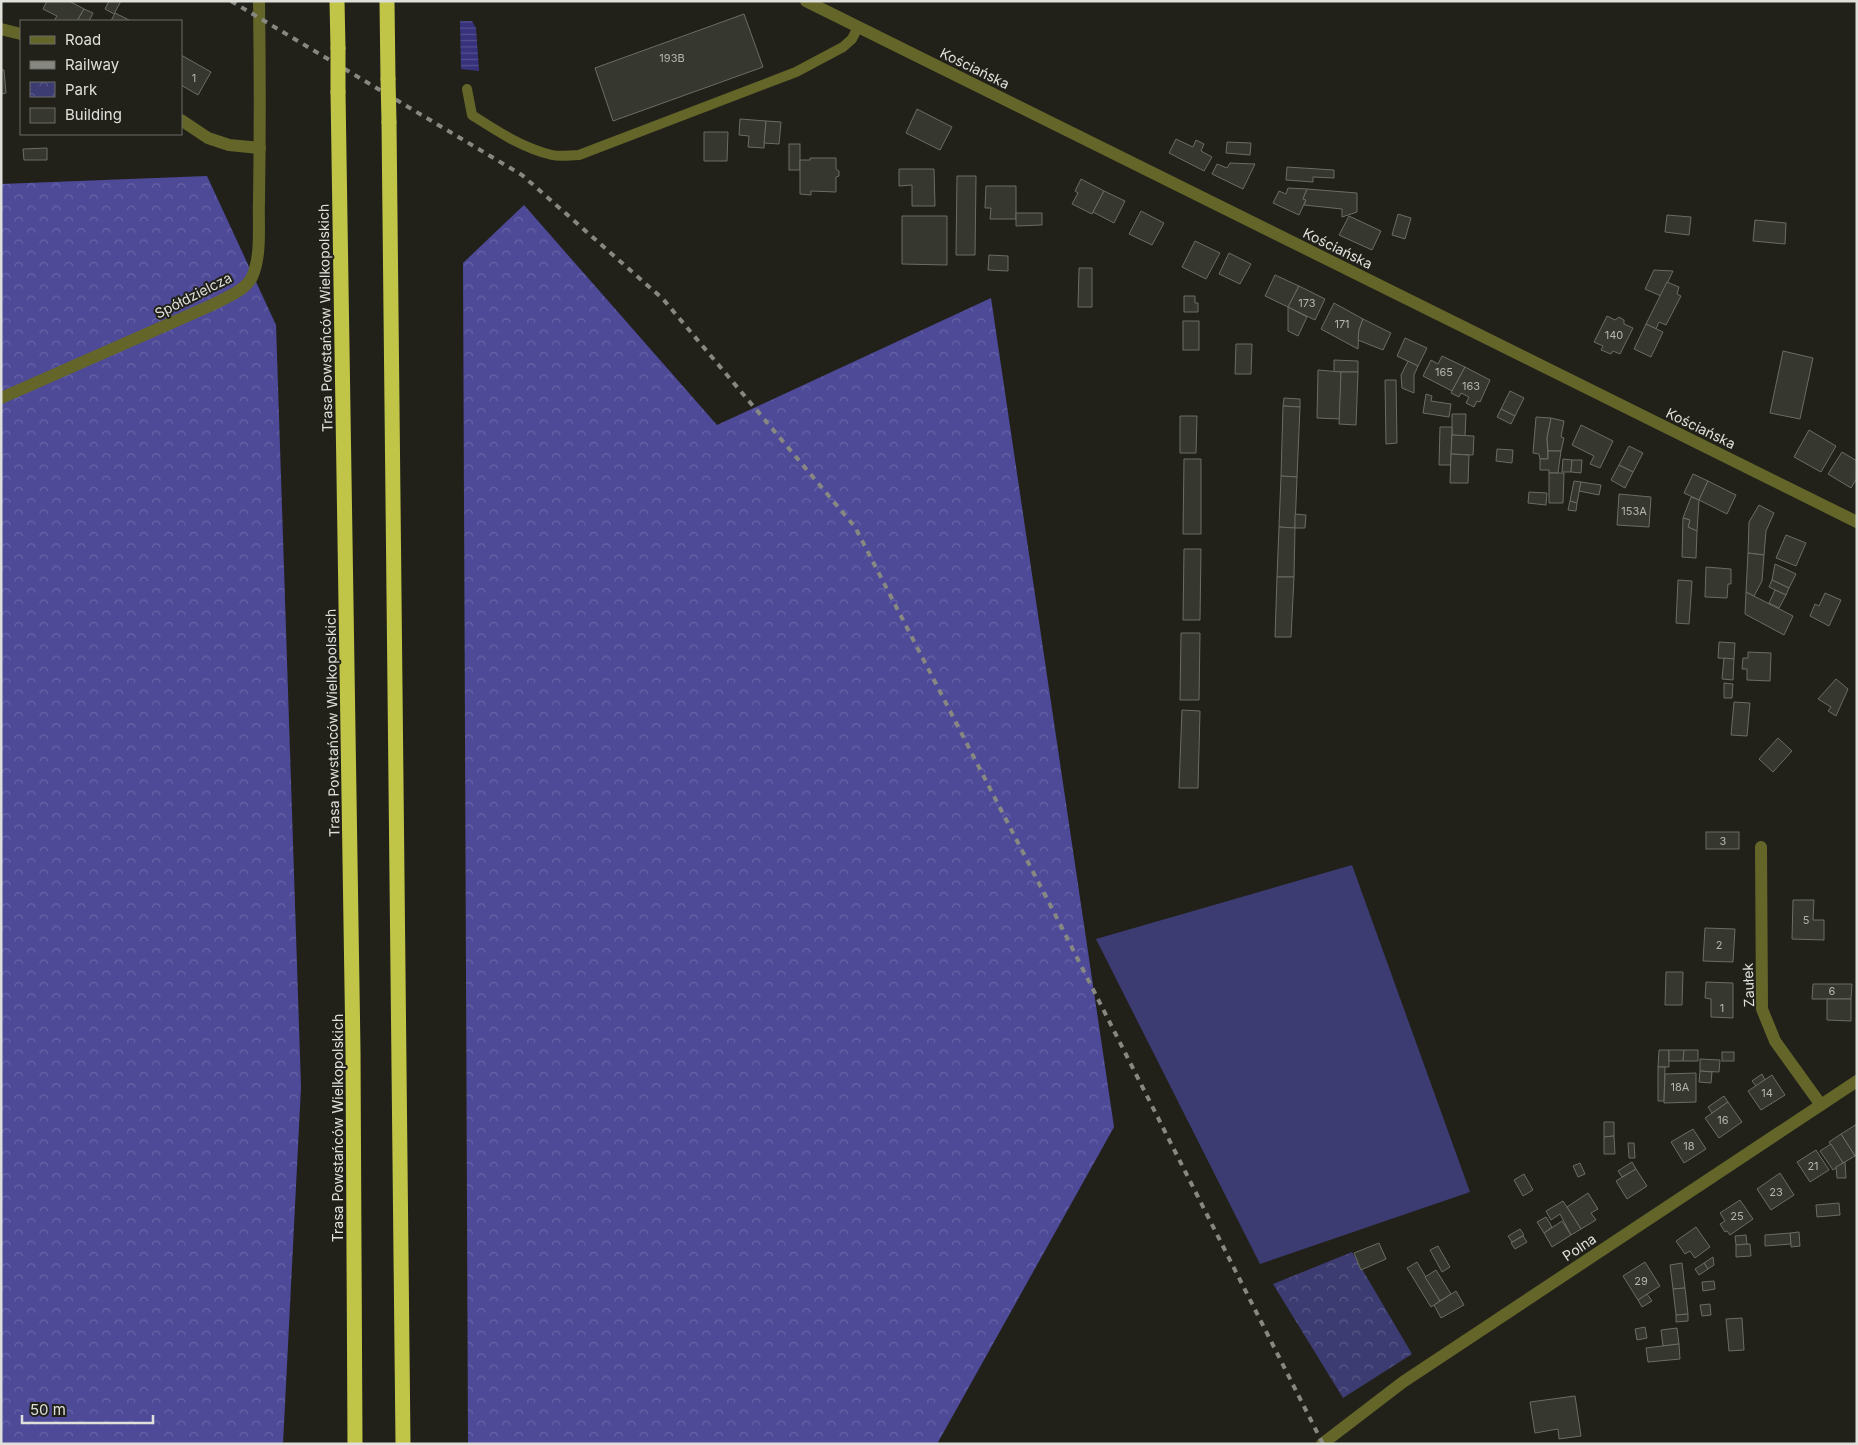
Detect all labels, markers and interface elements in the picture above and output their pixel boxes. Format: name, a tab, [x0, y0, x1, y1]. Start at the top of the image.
legend	[20, 20, 182, 135]
text: Road	[65, 30, 101, 49]
street label: Kościańska	[938, 44, 1012, 92]
house number: 193B	[659, 51, 685, 65]
text: Railway	[65, 55, 120, 74]
house number: 1	[192, 71, 196, 85]
text: Park	[65, 80, 98, 99]
text: Building	[65, 105, 122, 124]
street label: Trasa Powstańców Wielkopolskich	[315, 204, 335, 432]
street label: Kościańska	[1301, 224, 1375, 272]
street label: Spółdzielcza	[152, 268, 234, 322]
house number: 173	[1298, 296, 1316, 310]
house number: 171	[1334, 317, 1350, 331]
house number: 140	[1605, 328, 1623, 342]
house number: 165	[1435, 365, 1453, 379]
house number: 163	[1462, 379, 1480, 393]
street label: Kościańska	[1664, 404, 1738, 452]
house number: 153A	[1621, 504, 1647, 518]
street label: Trasa Powstańców Wielkopolskich	[322, 609, 342, 837]
house number: 3	[1720, 834, 1727, 848]
house number: 5	[1803, 913, 1810, 927]
house number: 2	[1716, 938, 1722, 952]
street label: Zaułek	[1739, 962, 1757, 1007]
house number: 6	[1829, 984, 1836, 998]
house number: 1	[1720, 1001, 1724, 1015]
street label: Trasa Powstańców Wielkopolskich	[329, 1014, 346, 1242]
house number: 18A	[1671, 1080, 1690, 1094]
house number: 14	[1761, 1086, 1773, 1100]
house number: 16	[1717, 1113, 1729, 1127]
house number: 18	[1683, 1139, 1695, 1153]
house number: 21	[1807, 1159, 1819, 1173]
house number: 23	[1769, 1185, 1783, 1199]
house number: 25	[1730, 1209, 1744, 1223]
street label: Polna	[1559, 1230, 1599, 1264]
house number: 29	[1634, 1274, 1648, 1288]
scale bar	[22, 1392, 154, 1424]
text: 50 m	[30, 1400, 66, 1419]

